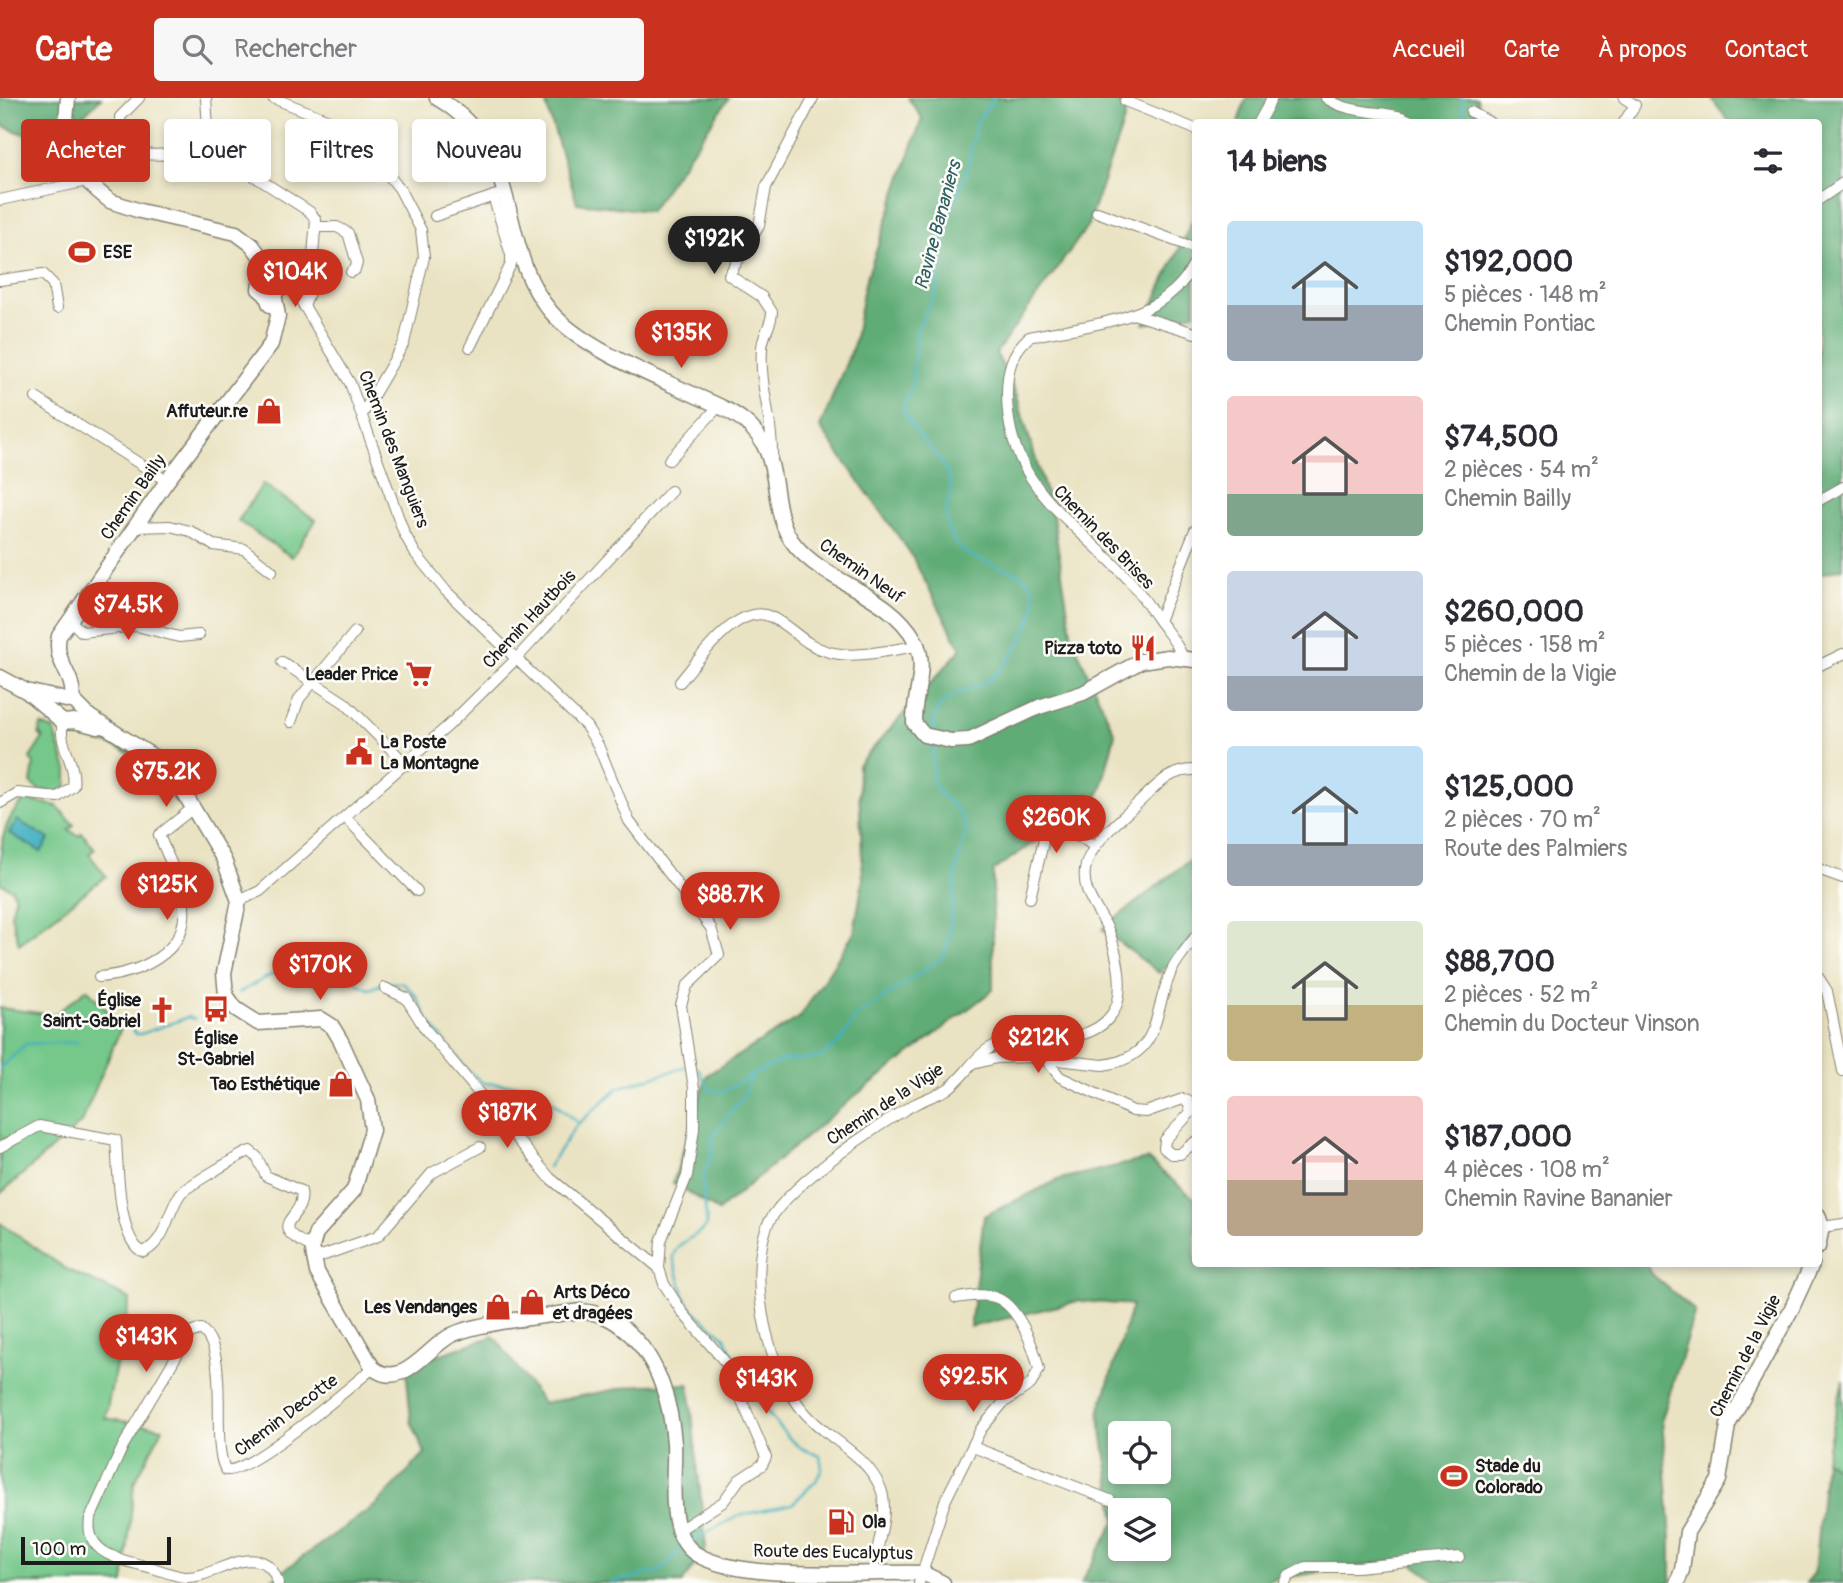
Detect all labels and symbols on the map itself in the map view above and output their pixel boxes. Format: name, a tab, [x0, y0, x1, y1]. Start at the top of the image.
water label: Ravine Bananiers	[909, 156, 967, 292]
pin: $192K	[665, 216, 763, 276]
sports icon: ESE	[67, 237, 97, 267]
place label: ESE	[103, 241, 133, 264]
pin: $104K	[246, 250, 344, 309]
pin: $135K	[632, 310, 730, 370]
street label: Chemin des Manguiers	[353, 367, 434, 531]
shop icon: Affuteur.re	[254, 396, 284, 426]
place label: Affuteur.re	[166, 400, 249, 423]
street label: Chemin Bailly	[95, 450, 172, 545]
street label: Chemin des Brises	[1048, 480, 1159, 594]
street label: Chemin Neuf	[815, 534, 909, 610]
street label: Chemin Hautbois	[478, 565, 581, 674]
pin: $74.5K	[71, 582, 185, 642]
restaurant icon: Pizza toto	[1128, 633, 1158, 663]
place label: Pizza toto	[1044, 637, 1122, 660]
supermarket icon: Leader Price	[404, 659, 434, 689]
place label: Leader Price	[305, 663, 399, 686]
place label: La Poste La Montagne	[380, 731, 480, 775]
public building icon: La Poste La Montagne	[344, 737, 374, 767]
pin: $75.2K	[109, 750, 223, 809]
pin: $260K	[1007, 796, 1105, 855]
pin: $125K	[118, 862, 216, 922]
pin: $88.7K	[673, 872, 787, 932]
pin: $170K	[271, 942, 369, 1002]
place label: Église Saint-Gabriel	[42, 989, 142, 1033]
bus stop icon: Église St-Gabriel	[201, 994, 231, 1024]
church icon: Église Saint-Gabriel	[147, 995, 177, 1025]
pin: $212K	[989, 1016, 1087, 1075]
place label: Église St-Gabriel	[177, 1027, 255, 1071]
street label: Chemin de la Vigie	[822, 1058, 948, 1151]
shop icon: Tao Esthétique	[326, 1069, 356, 1099]
place label: Tao Esthétique	[209, 1073, 321, 1096]
pin: $187K	[458, 1090, 556, 1150]
place label: Arts Déco et dragées	[552, 1281, 633, 1325]
shop icon: Arts Déco et dragées	[517, 1287, 547, 1317]
street label: Chemin de la Vigie	[1705, 1291, 1786, 1422]
shop icon: Les Vendanges	[483, 1292, 513, 1322]
place label: Les Vendanges	[364, 1296, 478, 1319]
pin: $143K	[97, 1314, 195, 1374]
pin: $92.5K	[916, 1354, 1030, 1414]
pin: $143K	[717, 1356, 815, 1416]
street label: Chemin Decotte	[230, 1369, 343, 1462]
place label: Stade du Colorado	[1475, 1455, 1543, 1499]
sports icon: Stade du Colorado	[1439, 1461, 1469, 1491]
fuel station icon: Ola	[826, 1507, 856, 1537]
place label: Ola	[862, 1511, 887, 1534]
scale bar	[21, 1534, 172, 1566]
street label: Route des Eucalyptus	[753, 1540, 913, 1565]

